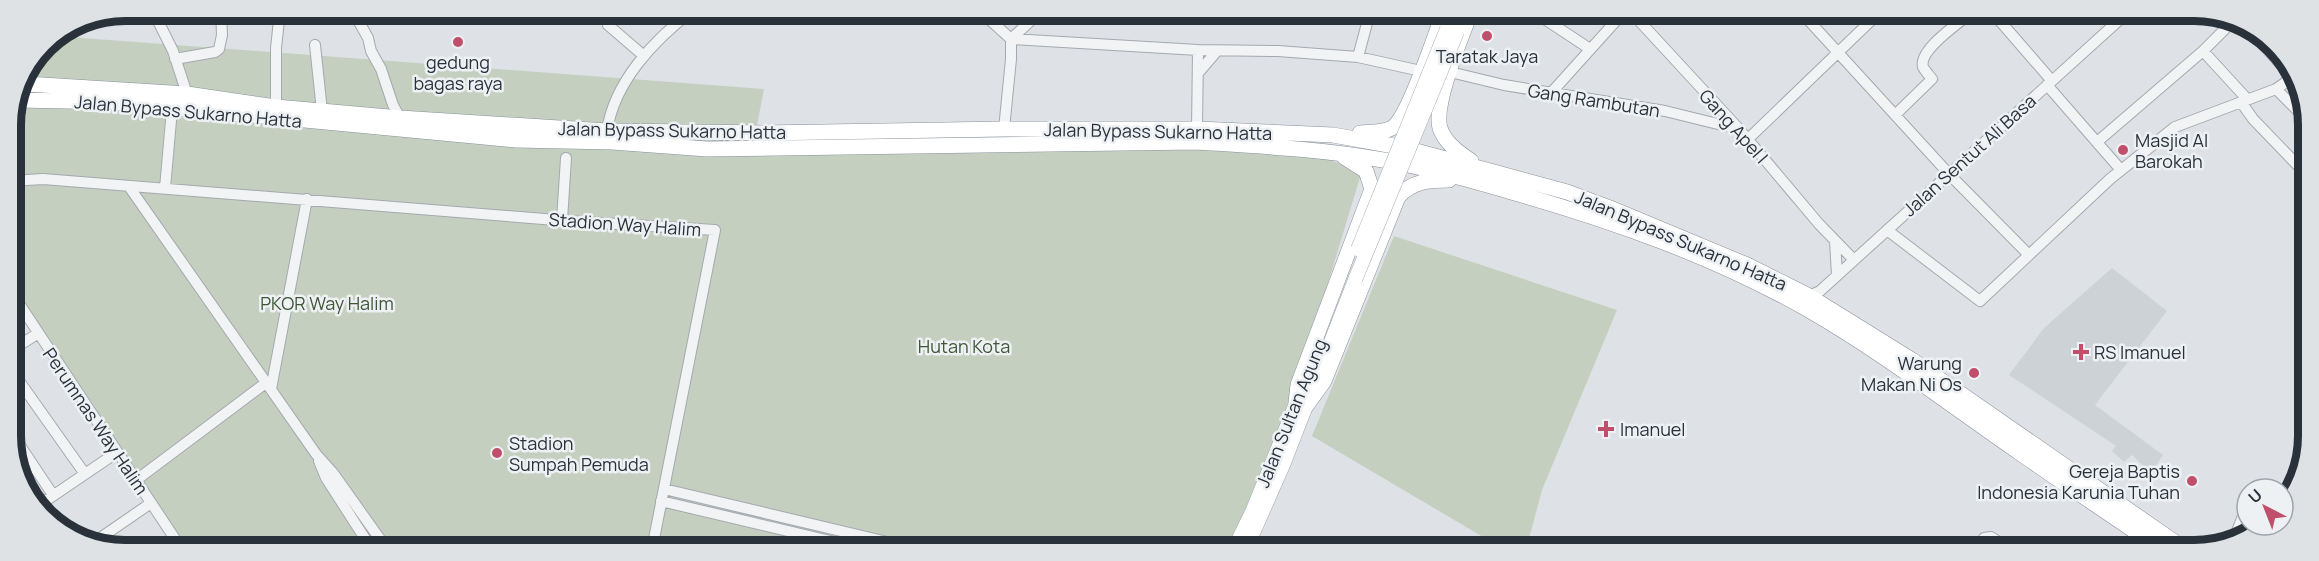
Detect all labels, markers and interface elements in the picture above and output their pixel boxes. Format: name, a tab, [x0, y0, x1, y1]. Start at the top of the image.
marker: Taratak Jaya	[1480, 29, 1494, 43]
marker: gedung bagas raya	[451, 35, 465, 49]
place label: Taratak Jaya	[1436, 44, 1538, 68]
place label: gedung bagas raya	[413, 50, 503, 95]
street label: Gang Rambutan	[1526, 78, 1662, 122]
street label: Gang Apel I	[1694, 84, 1774, 168]
street label: Jalan Bypass Sukarno Hatta	[73, 89, 303, 133]
street label: Jalan Sentut Ali Basa	[1897, 89, 2041, 221]
street label: Jalan Bypass Sukarno Hatta	[558, 116, 786, 144]
street label: Jalan Bypass Sukarno Hatta	[1044, 117, 1272, 145]
place label: Masjid Al Barokah	[2135, 128, 2208, 173]
marker: Masjid Al Barokah	[2116, 143, 2130, 157]
street label: Jalan Bypass Sukarno Hatta	[1571, 184, 1791, 296]
street label: Stadion Way Halim	[548, 207, 702, 241]
park label: PKOR Way Halim	[260, 291, 394, 315]
park label: Hutan Kota	[918, 334, 1010, 358]
street label: Jalan Sultan Agung	[1250, 335, 1332, 491]
place label: RS Imanuel	[2094, 340, 2186, 364]
street label: Perumnas Way Halim	[38, 343, 154, 499]
marker: RS Imanuel	[2072, 343, 2090, 361]
place label: Warung Makan Ni Os	[1861, 351, 1962, 396]
marker: Warung Makan Ni Os	[1967, 366, 1981, 380]
place label: Imanuel	[1620, 417, 1686, 441]
marker: Imanuel	[1597, 420, 1615, 438]
place label: Stadion Sumpah Pemuda	[509, 431, 649, 476]
marker: Stadion Sumpah Pemuda	[490, 446, 504, 460]
place label: Gereja Baptis Indonesia Karunia Tuhan	[1977, 459, 2180, 504]
marker: Gereja Baptis Indonesia Karunia Tuhan	[2185, 474, 2199, 488]
north arrow	[2235, 477, 2295, 537]
text: U	[2243, 484, 2267, 508]

